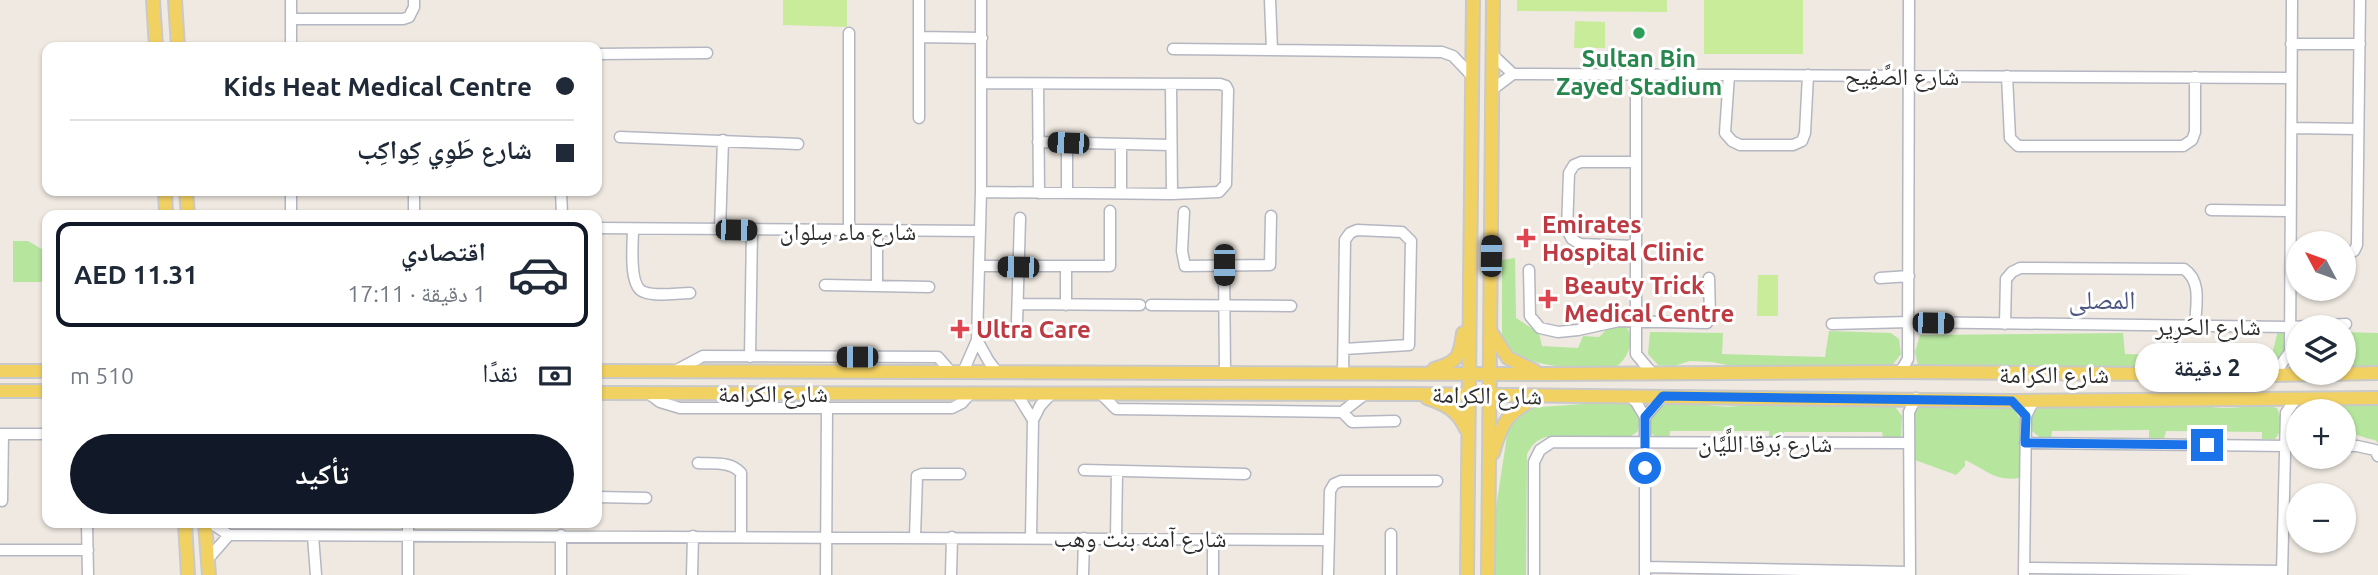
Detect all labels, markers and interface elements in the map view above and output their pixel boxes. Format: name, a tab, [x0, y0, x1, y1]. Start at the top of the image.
marker: Sultan Bin Zayed Stadium	[1631, 25, 1647, 41]
place label: Sultan Bin Zayed Stadium	[1556, 45, 1722, 100]
street label: شارع الصَّفِيح	[1845, 63, 1959, 92]
text: Kids Heat Medical Centre	[223, 72, 532, 101]
car	[1047, 132, 1090, 154]
text: شارع طَوِي كِواكِب	[357, 135, 532, 164]
place label: Emirates Hospital Clinic	[1542, 211, 1704, 266]
street label: شارع ماء سِلوان	[780, 218, 916, 247]
car	[715, 219, 758, 241]
marker: Emirates Hospital Clinic	[1516, 228, 1536, 248]
north arrow	[2286, 231, 2356, 301]
map controls	[2286, 231, 2356, 553]
car	[1481, 235, 1502, 277]
text: اقتصادي	[401, 237, 486, 266]
icon: car	[507, 243, 570, 306]
car	[1214, 244, 1235, 286]
car	[997, 256, 1040, 278]
text: AED 11.31	[74, 260, 198, 289]
place label: Beauty Trick Medical Centre	[1564, 272, 1734, 327]
text: 1 دقيقة · 17:11	[347, 281, 486, 306]
district label: المصلى	[2069, 285, 2135, 316]
marker: Beauty Trick Medical Centre	[1538, 289, 1558, 309]
car	[1912, 312, 1955, 334]
street label: شارع الحَرِير	[2154, 313, 2261, 344]
button: layers	[2286, 315, 2356, 385]
place label: Ultra Care	[976, 316, 1091, 343]
marker: Ultra Care	[950, 319, 970, 339]
callout: 2 دقيقة	[2135, 344, 2279, 392]
car	[837, 347, 879, 368]
text: 2 دقيقة	[2174, 355, 2240, 380]
icon: cash	[536, 357, 574, 395]
text: نقدًا	[482, 358, 518, 387]
street label: شارع الكرامة	[1999, 361, 2109, 390]
text: 510 m	[70, 363, 134, 388]
street label: شارع الكرامة	[718, 380, 828, 409]
street label: شارع الكرامة	[1432, 381, 1542, 411]
button: +	[2286, 399, 2356, 469]
street label: شارع بَرقا اللَّيَّان	[1698, 428, 1832, 459]
route end	[2191, 429, 2223, 461]
button: تأكيد	[70, 434, 574, 514]
route start	[1629, 452, 1661, 484]
button: −	[2286, 483, 2356, 553]
street label: شارع آمنه بنت وهب	[1054, 525, 1226, 554]

